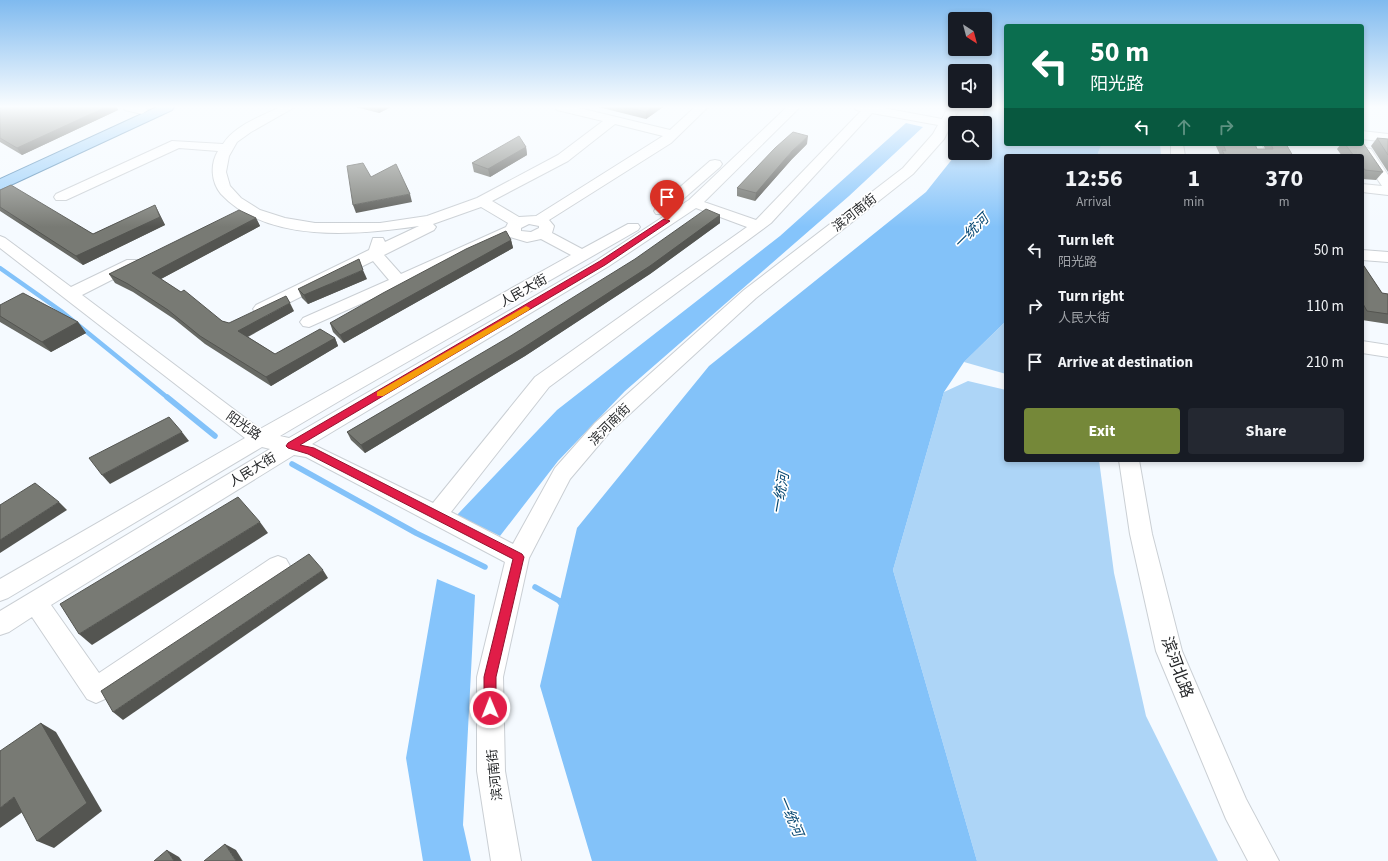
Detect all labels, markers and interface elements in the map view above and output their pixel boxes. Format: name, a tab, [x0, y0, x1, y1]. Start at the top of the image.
north arrow	[948, 12, 992, 56]
map controls	[948, 12, 992, 160]
text: 50 m	[1090, 32, 1149, 72]
icon: left	[1024, 40, 1076, 92]
button: sound	[948, 64, 992, 108]
text: 阳光路	[1090, 72, 1144, 97]
button: search	[948, 116, 992, 160]
icon: left	[1131, 116, 1153, 138]
icon: ahead	[1173, 116, 1195, 138]
icon: right	[1215, 116, 1237, 138]
text: 12:56	[1065, 161, 1123, 196]
text: 1	[1188, 161, 1200, 196]
text: 370	[1265, 161, 1303, 196]
pin	[650, 180, 684, 221]
icon: arrive	[656, 186, 678, 208]
street label: 滨河南街	[829, 190, 881, 236]
text: Arrival	[1076, 193, 1111, 211]
text: min	[1183, 193, 1204, 211]
text: m	[1279, 193, 1290, 211]
water label: 一统河	[950, 208, 996, 254]
text: Turn left	[1058, 230, 1114, 251]
icon: left	[1024, 239, 1046, 261]
text: 50 m	[1314, 240, 1344, 261]
text: 阳光路	[1058, 253, 1097, 271]
street label: 人民大街	[496, 270, 551, 311]
text: Turn right	[1058, 286, 1124, 307]
icon: right	[1024, 295, 1046, 317]
text: 110 m	[1306, 296, 1344, 317]
text: 人民大街	[1058, 309, 1110, 327]
icon: arrive	[1024, 351, 1046, 373]
text: Arrive at destination	[1058, 352, 1193, 373]
text: 210 m	[1306, 352, 1344, 373]
street label: 滨河南街	[585, 400, 634, 449]
street label: 阳光路	[222, 407, 265, 444]
button: Exit	[1024, 408, 1180, 454]
button: Share	[1188, 408, 1344, 454]
street label: 人民大街	[226, 449, 279, 491]
water label: 一统河	[767, 468, 795, 516]
street label: 滨河北路	[1156, 634, 1198, 701]
position arrow	[469, 687, 511, 729]
street label: 滨河南街	[483, 748, 507, 802]
water label: 一统河	[773, 793, 809, 842]

